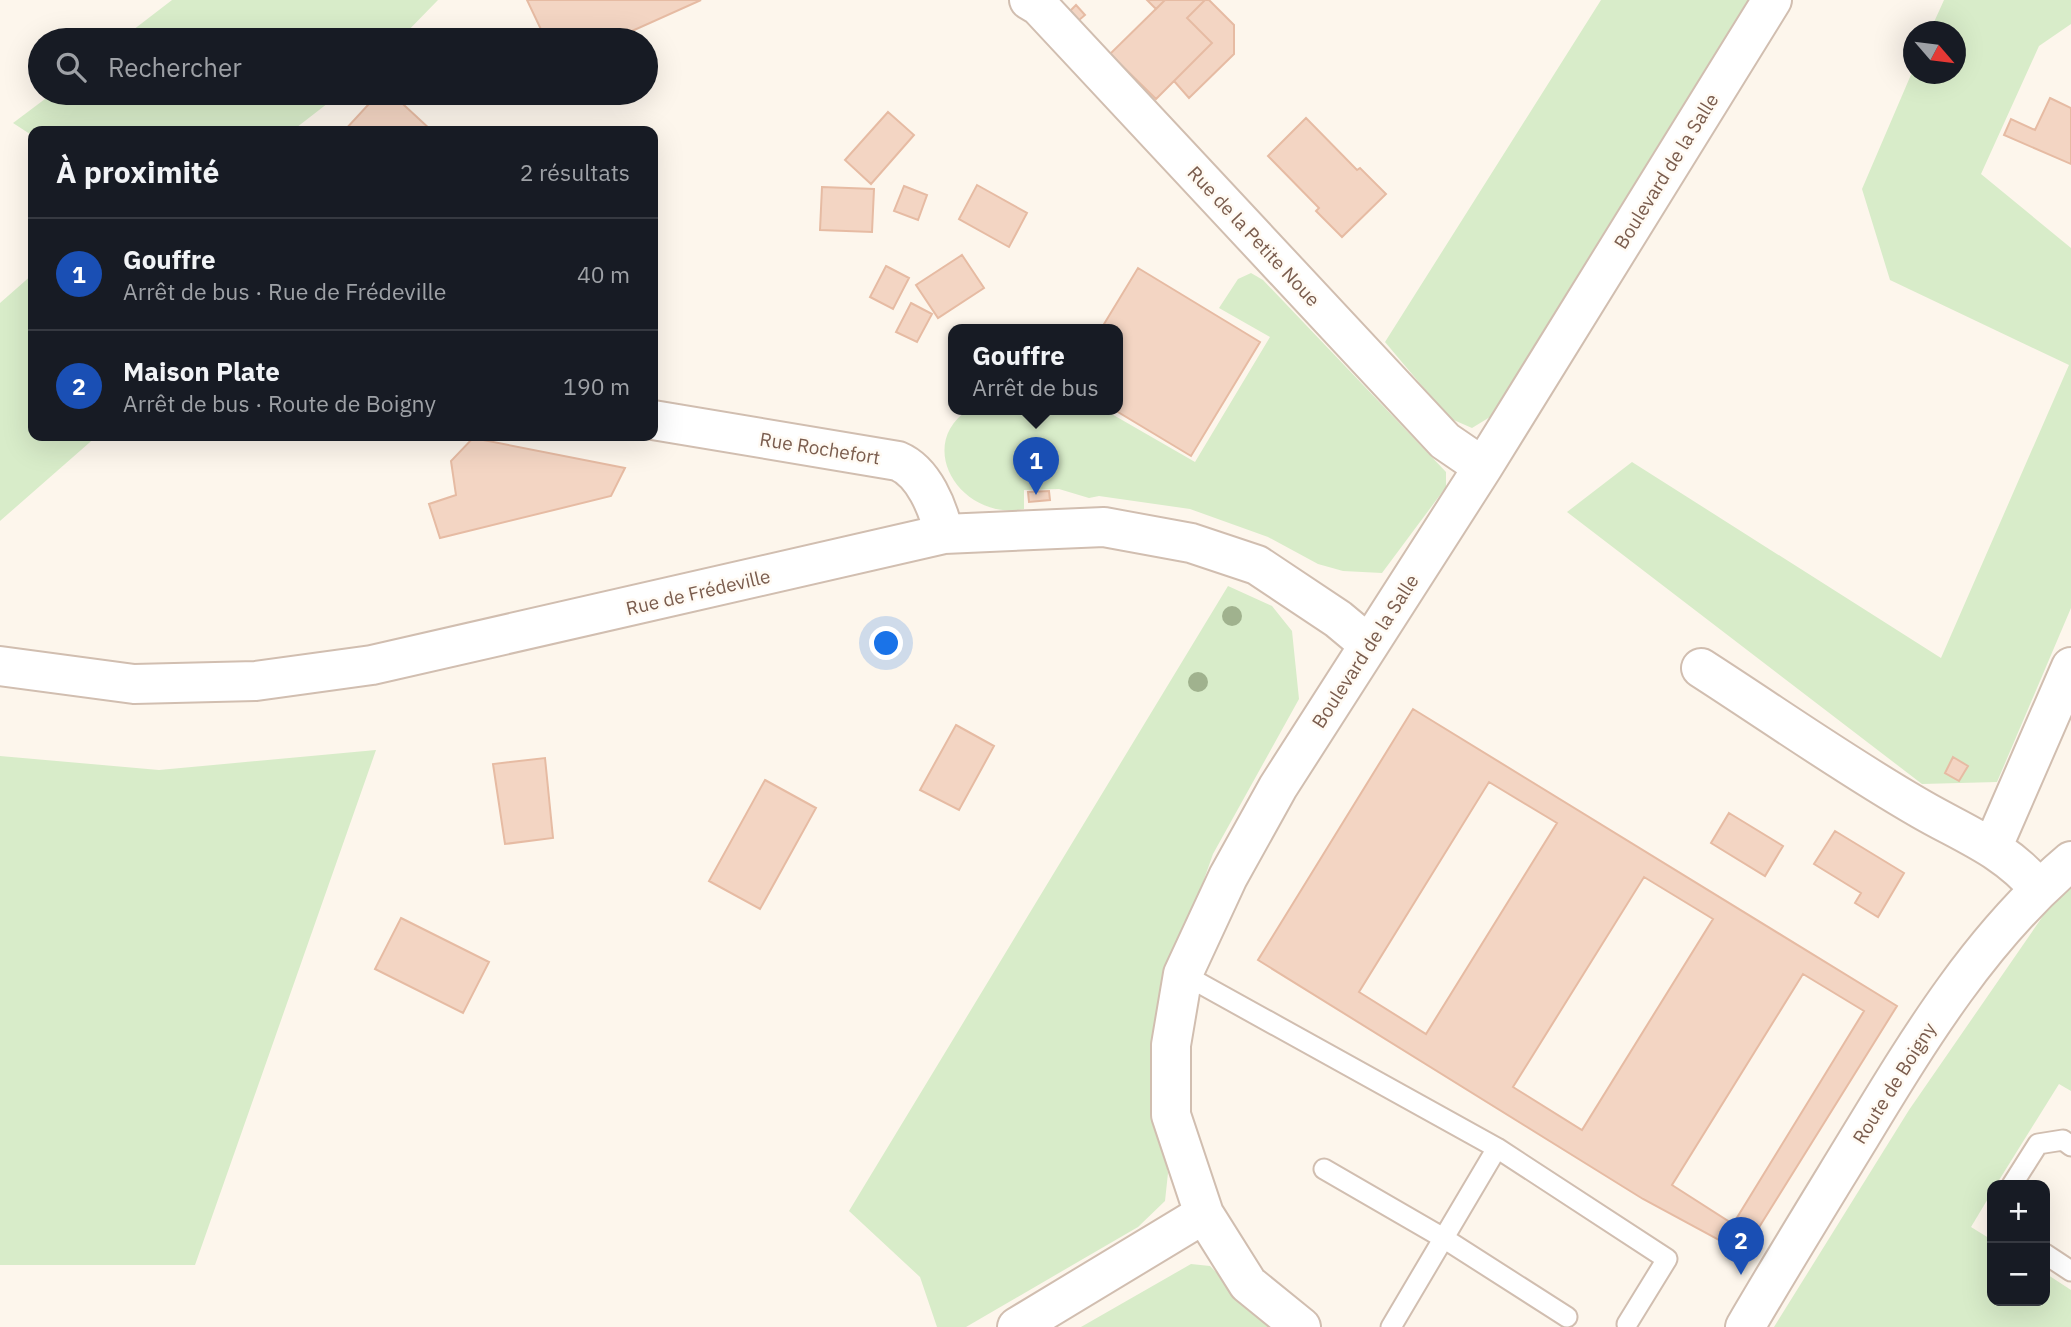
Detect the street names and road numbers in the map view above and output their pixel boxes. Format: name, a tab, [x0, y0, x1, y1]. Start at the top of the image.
street label: Boulevard de la Salle	[1609, 89, 1723, 253]
street label: Rue de la Petite Noue	[1183, 161, 1325, 311]
street label: Rue Rochefort	[758, 427, 882, 469]
street label: Rue de Frédeville	[623, 564, 773, 620]
street label: Boulevard de la Salle	[1306, 570, 1424, 732]
street label: Route de Boigny	[1847, 1017, 1941, 1148]

